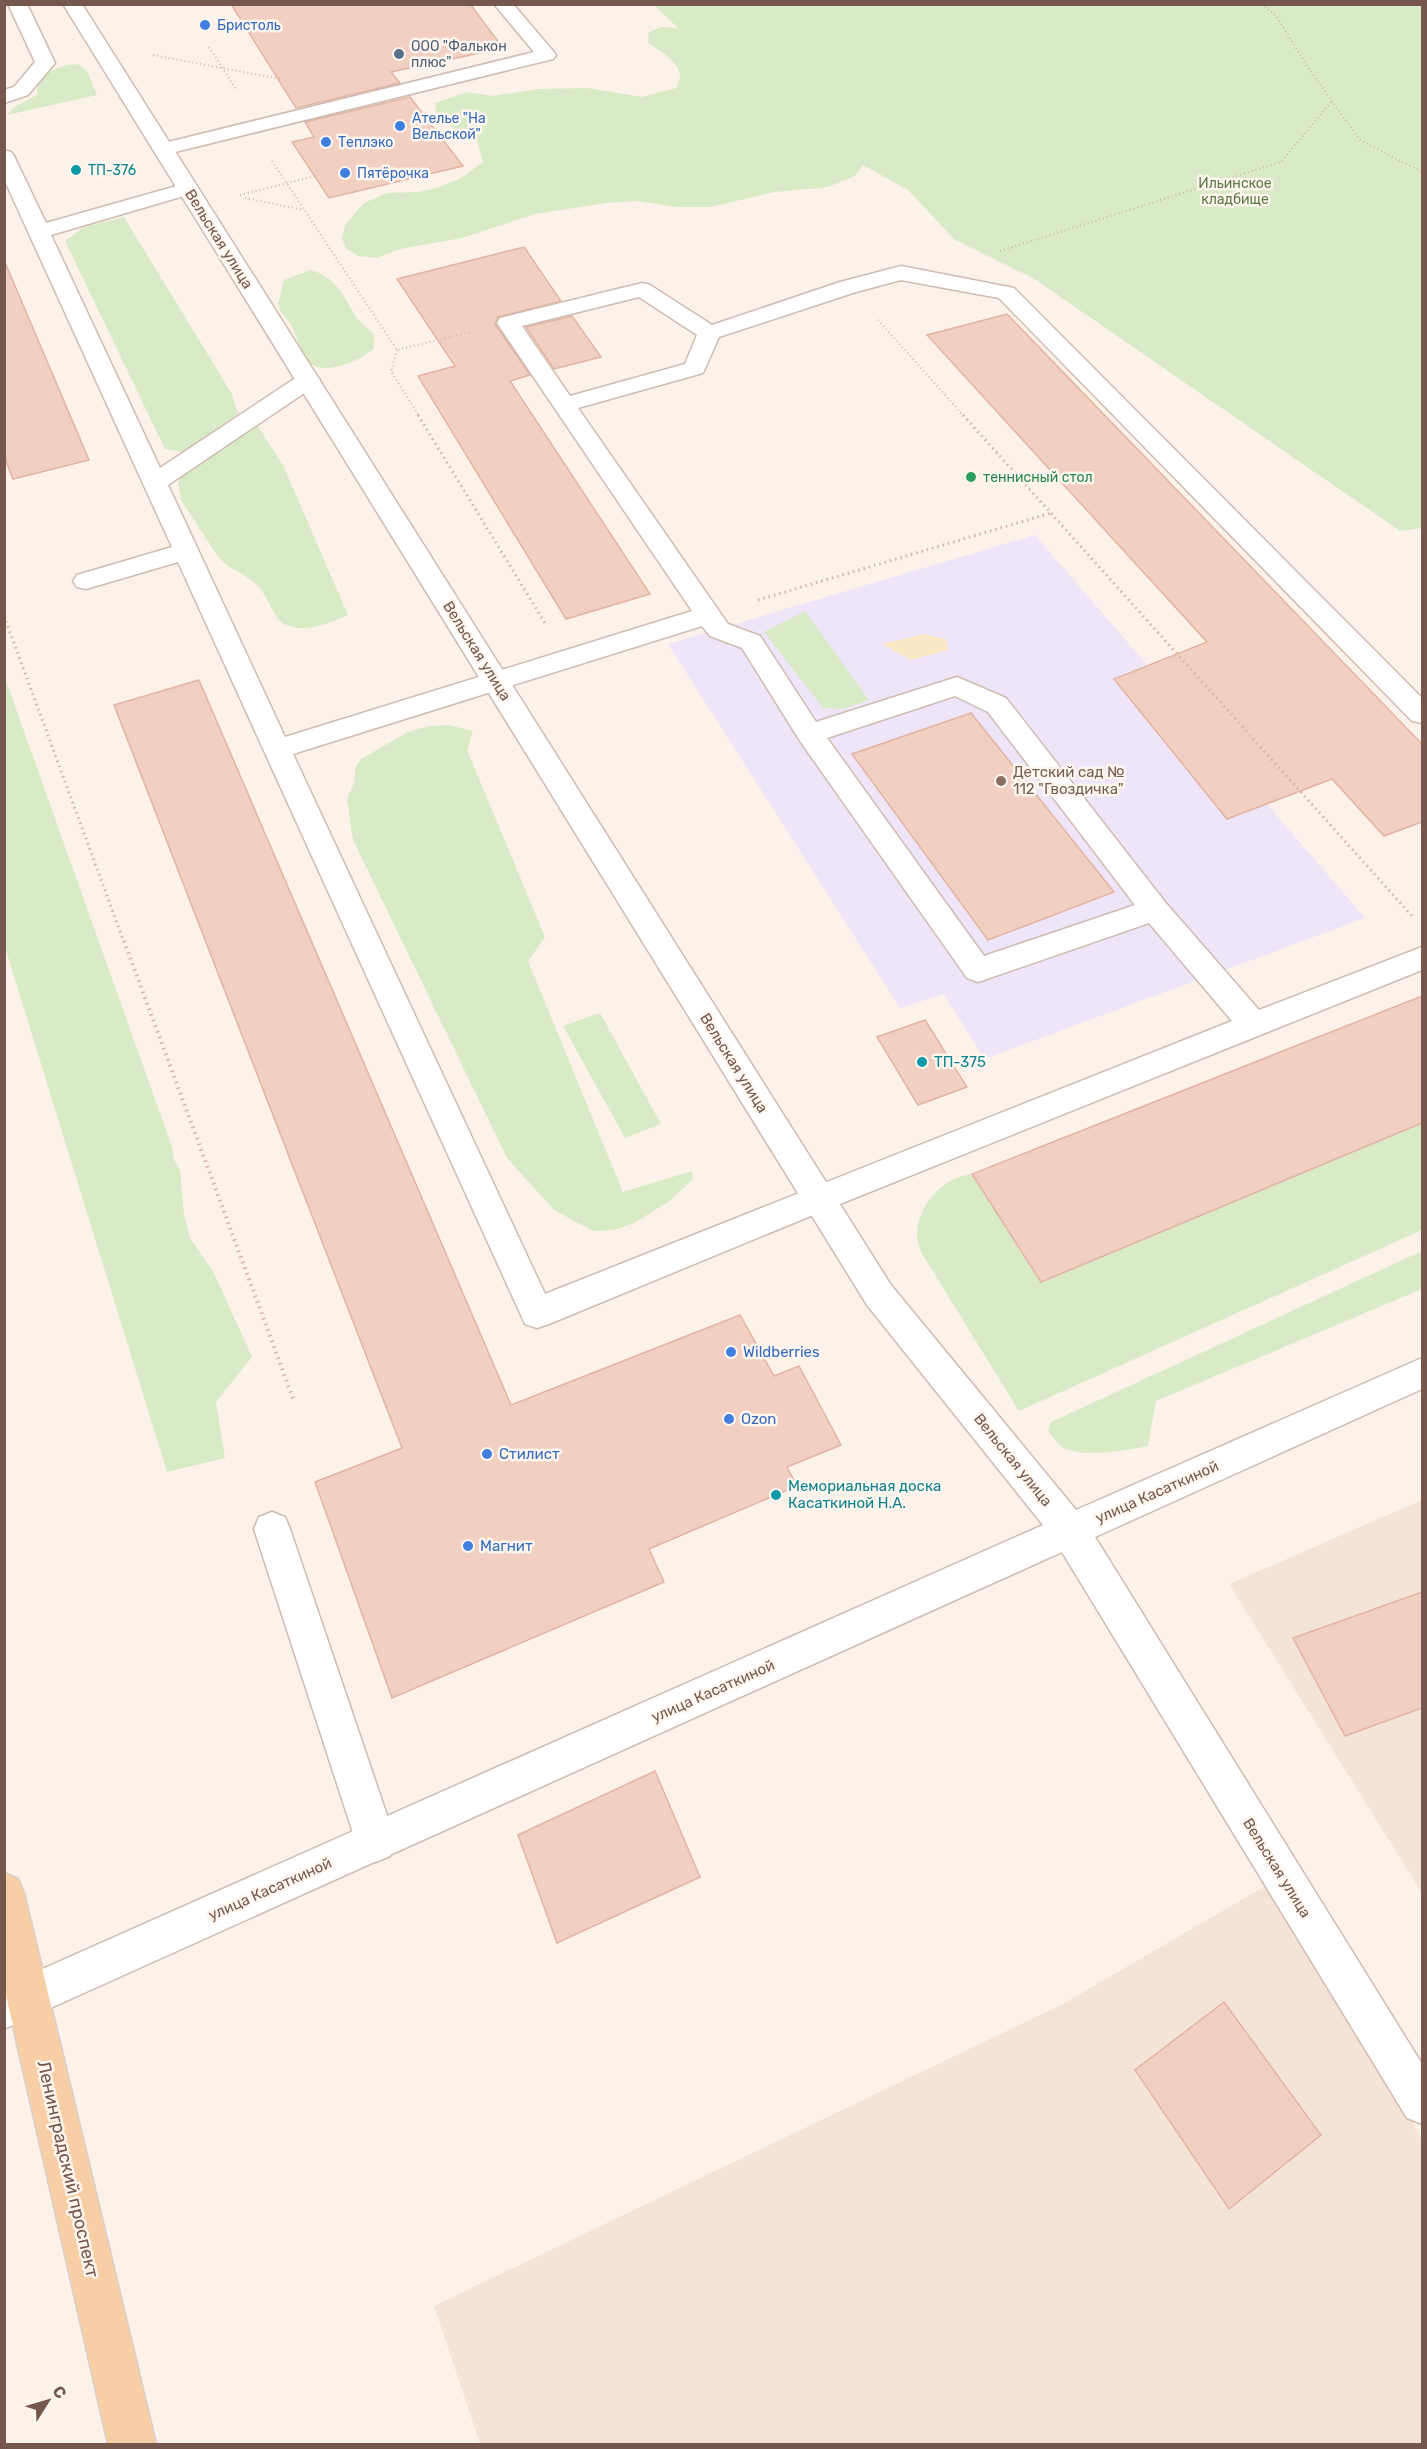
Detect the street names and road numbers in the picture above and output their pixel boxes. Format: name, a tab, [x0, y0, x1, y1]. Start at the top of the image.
street label: Вельская улица	[181, 186, 257, 292]
street label: Вельская улица	[439, 598, 515, 704]
street label: Вельская улица	[696, 1010, 772, 1116]
street label: Вельская улица	[970, 1410, 1056, 1510]
street label: улица Касаткиной	[1093, 1457, 1221, 1527]
street label: улица Касаткиной	[649, 1656, 777, 1726]
street label: Вельская улица	[1239, 1815, 1315, 1921]
street label: улица Касаткиной	[206, 1854, 334, 1924]
street label: Ленинградский проспект	[32, 2058, 104, 2280]

